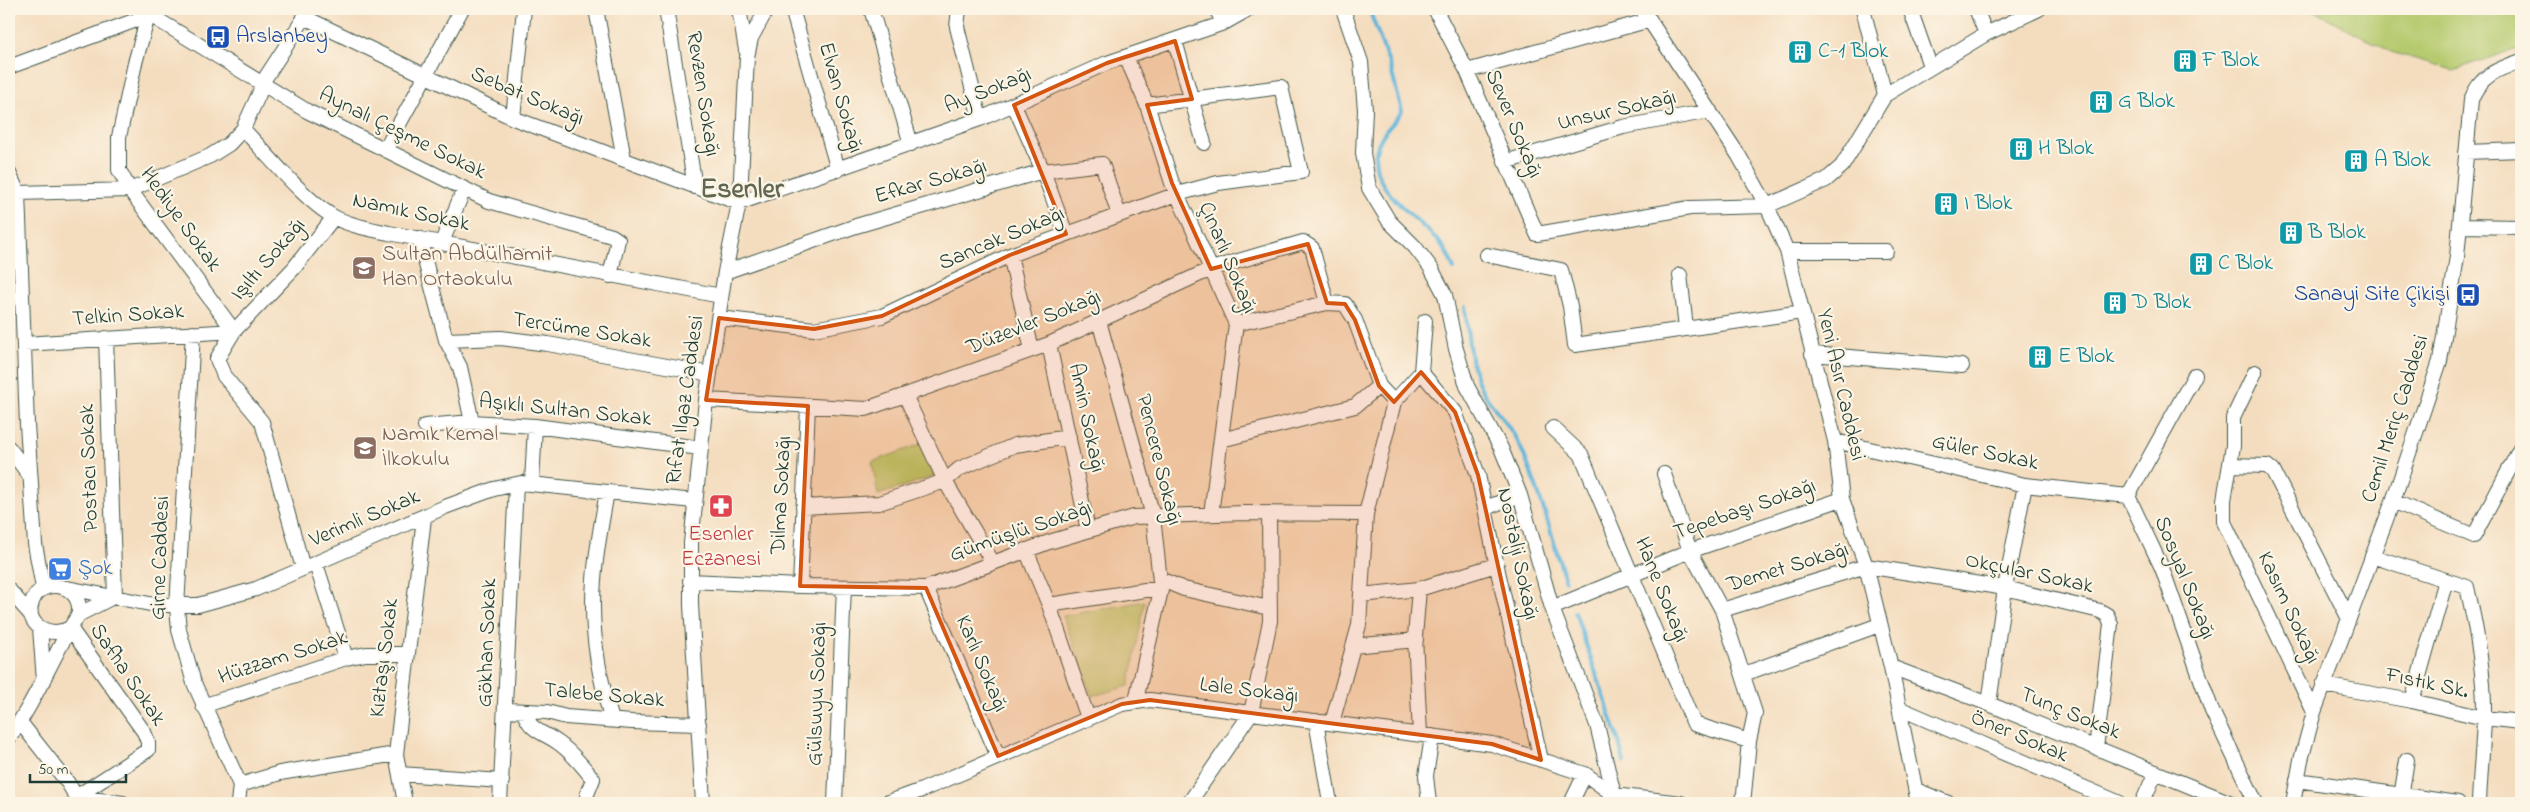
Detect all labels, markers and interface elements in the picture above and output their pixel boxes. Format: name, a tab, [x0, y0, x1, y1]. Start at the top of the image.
place label: Arslanbey	[236, 21, 328, 54]
bus stop icon: Arslanbey	[205, 24, 231, 50]
street label: Revzen Sokağı	[675, 29, 728, 159]
place label: C-1 Blok	[1818, 36, 1889, 68]
street label: Elvan Sokağı	[808, 39, 871, 157]
building icon: C-1 Blok	[1787, 39, 1813, 65]
place label: F Blok	[2201, 45, 2260, 77]
building icon: F Blok	[2172, 48, 2198, 74]
street label: Sebat Sokağı	[465, 59, 589, 136]
street label: Ay Sokağı	[940, 59, 1037, 124]
street label: Sever Sokağı	[1475, 65, 1550, 184]
street label: Aynalı Çeşme Sokak	[312, 79, 492, 190]
street label: Unsur Sokağı	[1554, 82, 1680, 141]
place label: G Blok	[2118, 86, 2175, 118]
building icon: G Blok	[2088, 89, 2114, 115]
place label: H Blok	[2038, 133, 2094, 165]
building icon: H Blok	[2008, 136, 2034, 162]
place label: A Blok	[2374, 145, 2431, 177]
building icon: A Blok	[2343, 148, 2369, 174]
street label: Efkar Sokağı	[871, 151, 991, 214]
street label: Hediye Sokak	[130, 161, 229, 280]
district label: Esenler	[700, 170, 785, 211]
street label: Namık Sokak	[349, 185, 473, 241]
place label: I Blok	[1964, 188, 2013, 220]
building icon: I Blok	[1933, 191, 1959, 217]
street label: Çınarlı Sokağı	[1188, 197, 1265, 319]
street label: Sancak Sokağı	[934, 198, 1070, 281]
street label: Işıltı Sokağı	[224, 211, 315, 309]
place label: B Blok	[2307, 217, 2366, 249]
building icon: B Blok	[2278, 220, 2304, 246]
place label: Sultan Abdülhamit Han Ortaokulu	[382, 239, 553, 296]
place label: C Blok	[2218, 248, 2274, 280]
building icon: C Blok	[2188, 251, 2214, 277]
school or university icon: Sultan Abdülhamit Han Ortaokulu	[351, 255, 377, 281]
place label: Sanayi Site Çikişi	[2294, 279, 2450, 312]
street label: Düzevler Sokağı	[961, 281, 1106, 366]
bus stop icon: Sanayi Site Çikişi	[2455, 282, 2481, 308]
place label: D Blok	[2131, 287, 2192, 319]
building icon: D Blok	[2102, 290, 2128, 316]
street label: Telkin Sokak	[71, 296, 185, 336]
street label: Tercüme Sokak	[510, 304, 654, 358]
street label: Yeni Asır Caddesi	[1807, 306, 1873, 464]
street label: Rıfat Ilgaz Caddesi	[658, 314, 715, 487]
street label: Cemil Meriç Caddesi	[2354, 331, 2438, 507]
place label: E Blok	[2058, 341, 2115, 373]
building icon: E Blok	[2027, 344, 2053, 370]
street label: Amin Sokağı	[1058, 360, 1113, 476]
street label: Aşıklı Sultan Sokak	[477, 386, 653, 436]
street label: Pencere Sokağı	[1125, 391, 1190, 529]
street label: Postacı Sokak	[72, 403, 108, 533]
place label: Namık Kemal İlkokulu	[382, 419, 498, 476]
street label: Güler Sokak	[1929, 426, 2042, 480]
school or university icon: Namık Kemal İlkokulu	[352, 435, 378, 461]
street label: Dilma Sokağı	[763, 435, 802, 556]
street label: Tepebaşı Sokağı	[1669, 471, 1821, 550]
street label: Verimli Sokak	[304, 481, 426, 557]
street label: Nostalji Sokağı	[1486, 485, 1547, 623]
pharmacy icon: Esenler Eczanesi	[708, 493, 734, 519]
street label: Gümüşlü Sokağı	[945, 493, 1097, 572]
street label: Girne Caddesi	[143, 495, 179, 621]
street label: Sosyal Sokağı	[2144, 512, 2223, 645]
place label: Esenler Eczanesi	[681, 519, 761, 576]
street label: Hane Sokağı	[1624, 532, 1697, 648]
street label: Demet Sokağı	[1722, 534, 1853, 603]
street label: Okçular Sokak	[1962, 545, 2096, 603]
street label: Kasım Sokağı	[2247, 547, 2328, 670]
place label: Şok	[78, 553, 113, 585]
supermarket icon: Şok	[47, 556, 73, 582]
street label: Gökhan Sokak	[470, 578, 506, 708]
street label: Kıztaşı Sokak	[362, 596, 408, 719]
street label: Karlı Sokağı	[945, 610, 1016, 718]
street label: Safha Sokak	[81, 617, 173, 733]
street label: Gülsuyu Sokağı	[799, 621, 838, 767]
street label: Hüzzam Sokak	[214, 622, 352, 694]
street label: Fıstık Sk.	[2382, 659, 2471, 708]
street label: Lale Sokağı	[1198, 669, 1300, 714]
street label: Talebe Sokak	[542, 675, 666, 717]
street label: Tunç Sokak	[2015, 679, 2125, 749]
street label: Öner Sokak	[1965, 702, 2073, 772]
scale bar	[30, 752, 126, 784]
text: 50 m	[38, 759, 69, 781]

